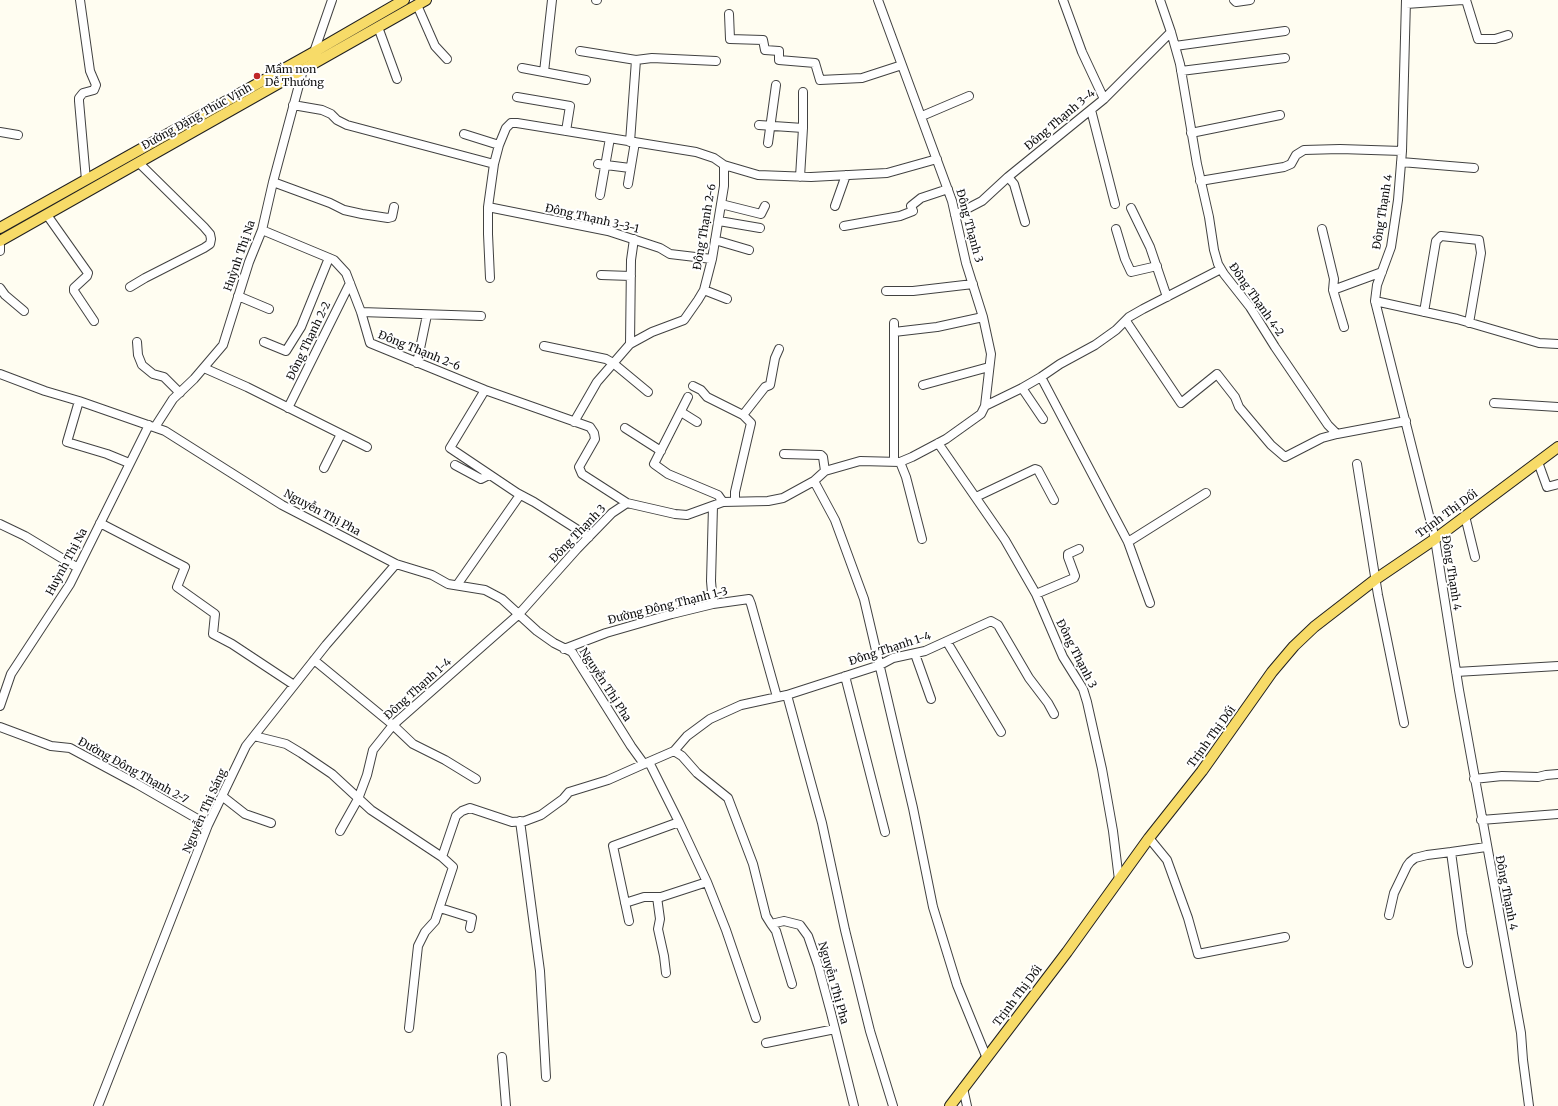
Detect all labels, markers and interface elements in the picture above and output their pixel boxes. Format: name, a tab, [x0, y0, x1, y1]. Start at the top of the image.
place label: Mầm non Dễ Thương	[265, 63, 324, 89]
marker: Mầm non Dễ Thương	[252, 71, 262, 81]
street label: Đường Đặng Thúc Vịnh	[140, 81, 254, 153]
street label: Đông Thạnh 3-4	[1022, 87, 1098, 153]
street label: Đông Thạnh 4	[1371, 173, 1395, 251]
street label: Đông Thạnh 2-6	[691, 183, 719, 271]
street label: Đông Thạnh 3	[953, 188, 985, 264]
street label: Đông Thạnh 3-3-1	[544, 202, 640, 236]
street label: Huỳnh Thị Na	[222, 219, 258, 293]
street label: Đông Thạnh 4-2	[1226, 261, 1286, 339]
street label: Đông Thạnh 2-2	[284, 300, 334, 382]
street label: Đông Thạnh 2-6	[376, 329, 462, 373]
street label: Nguyễn Thị Pha	[281, 487, 363, 539]
street label: Trịnh Thị Dối	[1414, 487, 1480, 541]
street label: Đông Thạnh 3	[547, 502, 609, 566]
street label: Huỳnh Thị Na	[44, 526, 90, 598]
street label: Đông Thạnh 4	[1439, 534, 1463, 612]
street label: Đường Đông Thạnh 1-3	[607, 585, 729, 627]
street label: Đông Thạnh 3	[1053, 617, 1099, 691]
street label: Đông Thạnh 1-4	[847, 629, 933, 669]
street label: Nguyễn Thị Pha	[576, 646, 634, 724]
street label: Đông Thạnh 1-4	[382, 655, 454, 723]
street label: Trịnh Thị Dối	[1185, 704, 1239, 770]
street label: Đường Đông Thạnh 2-7	[76, 735, 190, 807]
street label: Nguyễn Thị Sáng	[180, 767, 230, 855]
street label: Đông Thạnh 4	[1492, 854, 1520, 932]
street label: Nguyễn Thị Pha	[815, 940, 851, 1026]
street label: Trịnh Thị Dối	[991, 963, 1045, 1029]

